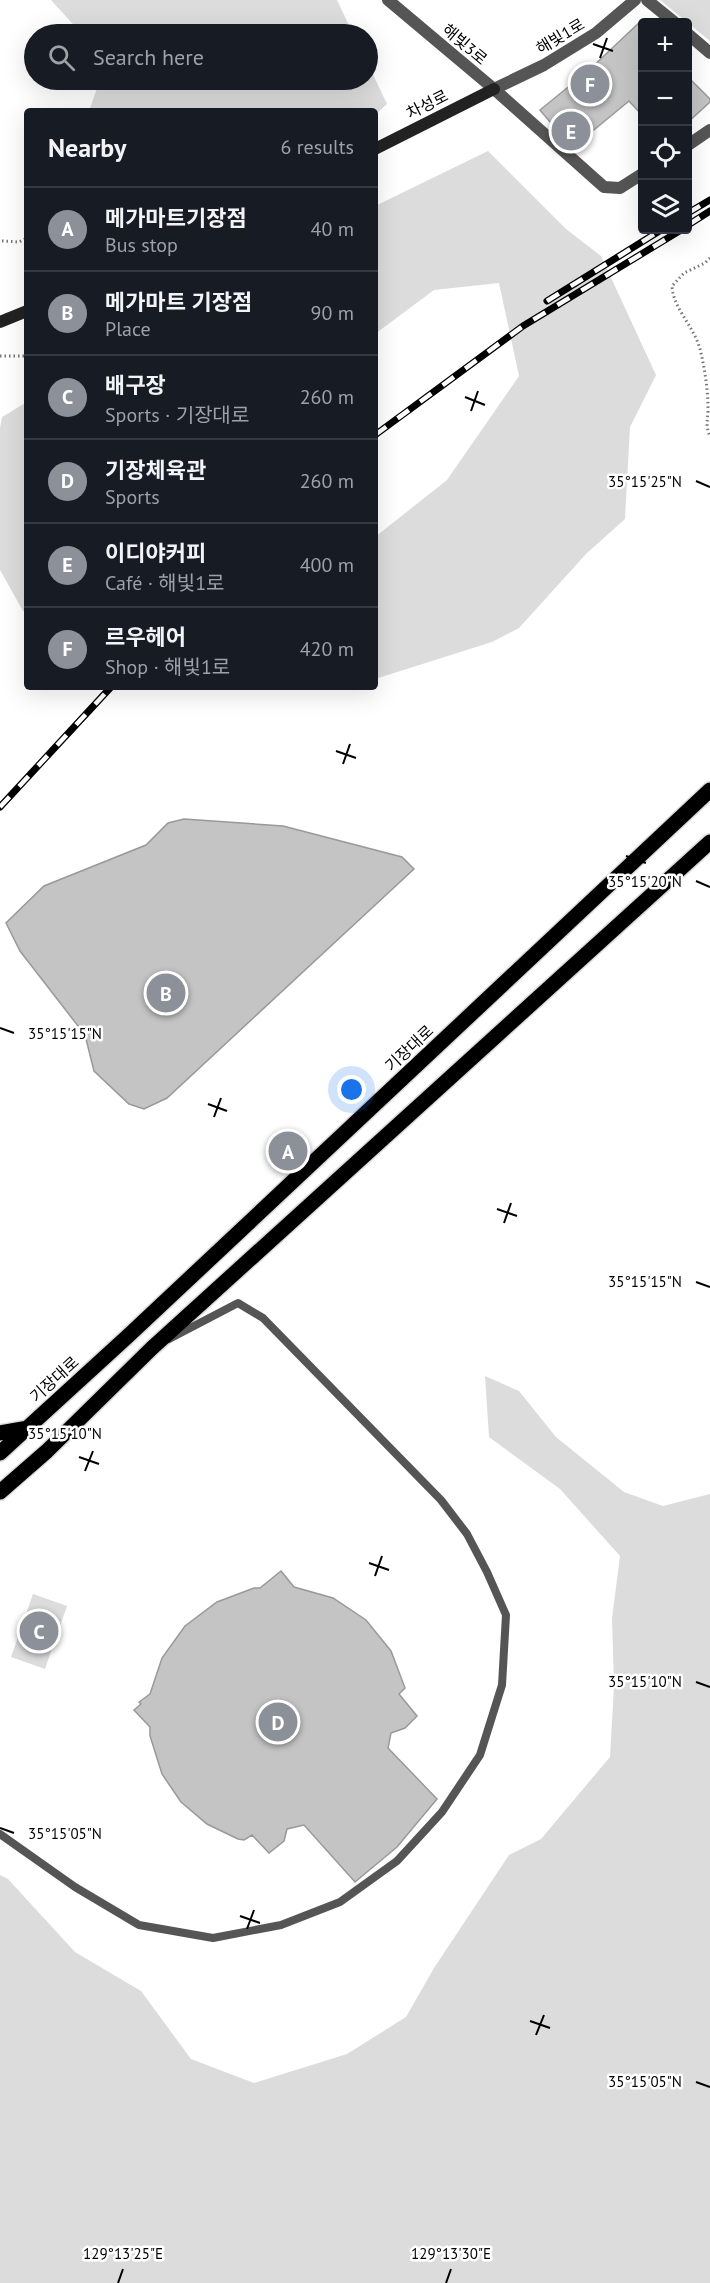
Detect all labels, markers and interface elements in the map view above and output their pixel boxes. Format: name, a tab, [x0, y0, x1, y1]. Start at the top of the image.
street label: 해빛1로	[532, 14, 588, 58]
map controls	[638, 18, 692, 234]
button: +	[638, 18, 692, 72]
street label: 해빛3로	[438, 19, 492, 69]
search box	[24, 24, 378, 90]
icon: search	[45, 41, 78, 74]
text: Search here	[93, 43, 204, 71]
pin: F	[570, 62, 610, 106]
button: −	[638, 72, 692, 126]
street label: 차성로	[403, 85, 451, 123]
pin: E	[552, 108, 590, 154]
button: locate	[638, 126, 692, 180]
text: Nearby	[48, 131, 126, 164]
text: 6 results	[281, 134, 354, 160]
button: layers	[638, 180, 692, 234]
text: 메가마트기장점	[105, 204, 247, 232]
text: A	[61, 216, 74, 242]
text: 40 m	[311, 216, 354, 242]
text: Bus stop	[105, 232, 178, 258]
text: 메가마트 기장점	[105, 288, 252, 316]
text: B	[62, 300, 73, 326]
text: 90 m	[311, 300, 354, 326]
text: Place	[105, 316, 151, 342]
text: 배구장	[105, 371, 166, 399]
text: C	[62, 384, 73, 410]
text: 260 m	[300, 384, 354, 410]
text: Sports · 기장대로	[105, 402, 249, 428]
text: 기장체육관	[105, 456, 206, 484]
text: D	[61, 468, 74, 494]
text: 260 m	[300, 468, 354, 494]
text: 35°15'25"N	[608, 472, 682, 491]
text: Sports	[105, 484, 160, 510]
text: 이디야커피	[105, 539, 206, 567]
text: E	[62, 552, 73, 578]
text: 400 m	[300, 552, 354, 578]
text: Café · 해빛1로	[105, 570, 224, 596]
text: 르우헤어	[105, 623, 186, 651]
text: F	[62, 636, 73, 662]
text: 420 m	[300, 636, 354, 662]
text: Shop · 해빛1로	[105, 654, 230, 680]
text: 35°15'20"N	[608, 872, 682, 891]
pin: B	[146, 970, 186, 1016]
street label: 기장대로	[381, 1020, 438, 1075]
text: 35°15'15"N	[28, 1024, 102, 1043]
your location	[337, 1075, 366, 1104]
pin: A	[268, 1128, 308, 1174]
text: 35°15'15"N	[608, 1272, 682, 1291]
street label: 기장대로	[25, 1352, 83, 1406]
text: 35°15'10"N	[28, 1424, 102, 1443]
pin: C	[20, 1608, 58, 1654]
text: 35°15'10"N	[608, 1672, 682, 1691]
pin: D	[258, 1700, 298, 1744]
text: 35°15'05"N	[28, 1824, 102, 1843]
text: 35°15'05"N	[608, 2072, 682, 2091]
text: 129°13'25"E	[83, 2244, 163, 2263]
text: 129°13'30"E	[411, 2244, 491, 2263]

